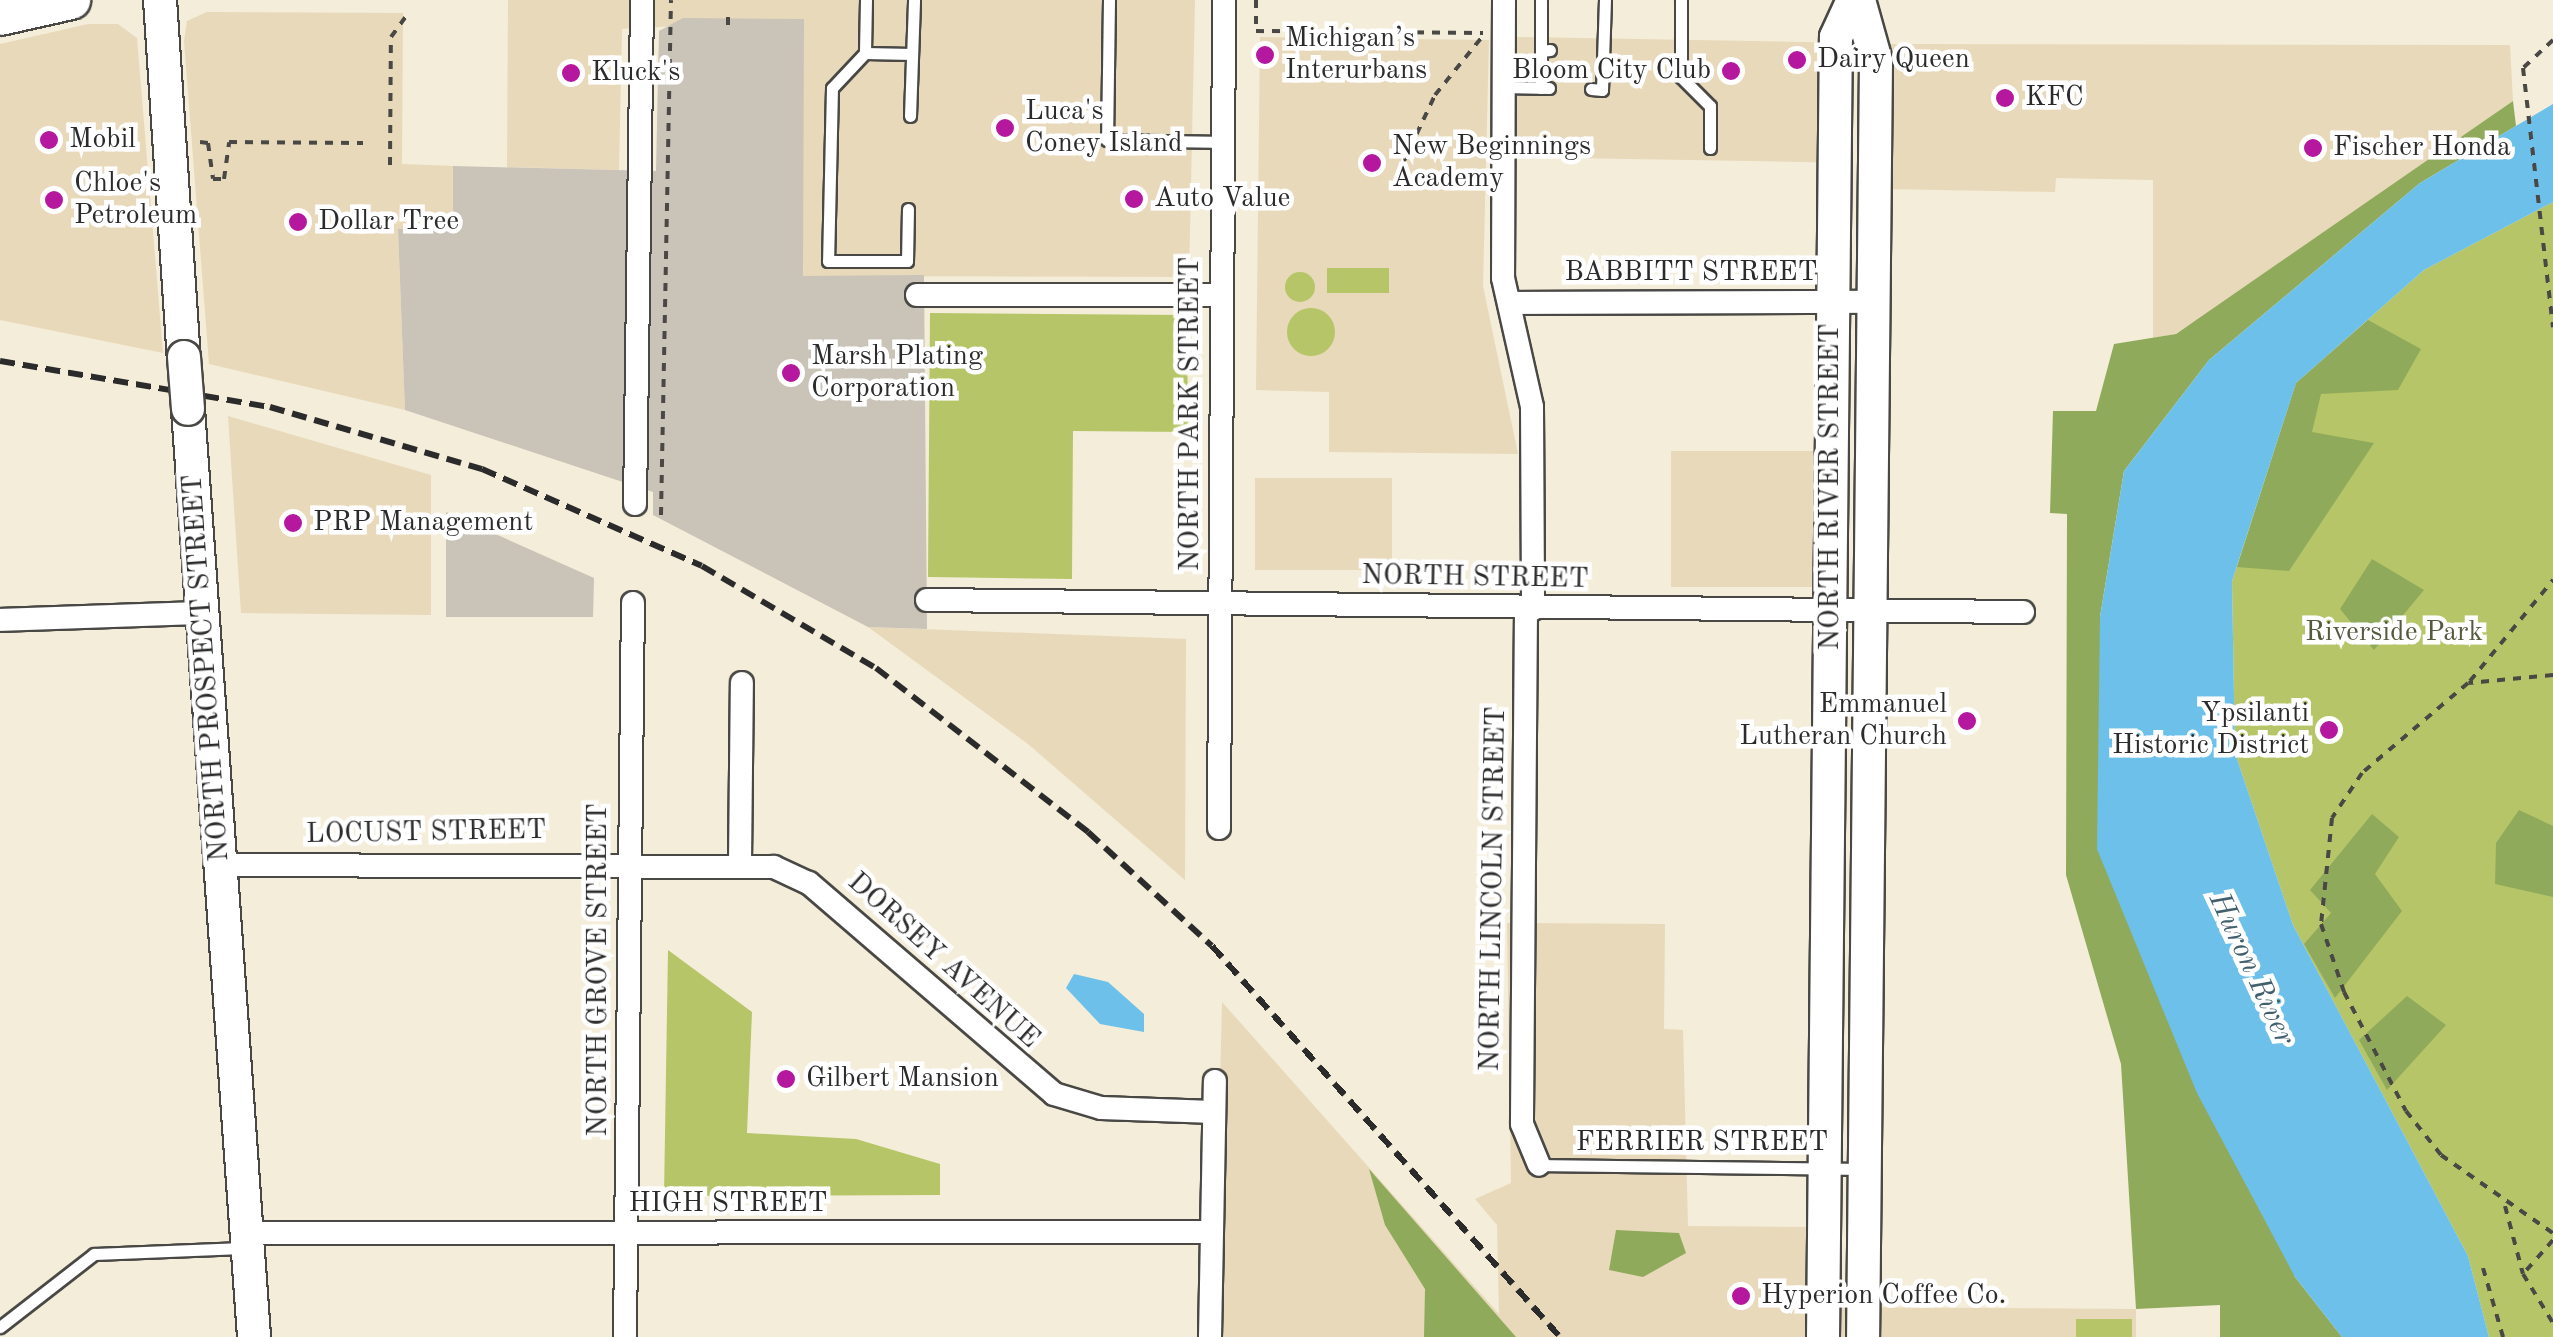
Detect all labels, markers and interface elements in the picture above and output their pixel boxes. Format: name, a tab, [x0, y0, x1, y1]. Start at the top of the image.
place label: Michigan’s Interurbans	[1285, 22, 1427, 88]
place label: Dairy Queen	[1817, 43, 1970, 77]
marker: Michigan’s Interurbans	[1254, 44, 1276, 66]
marker: Dairy Queen	[1786, 49, 1808, 71]
place label: Bloom City Club	[1512, 54, 1711, 88]
place label: Kluck's	[591, 56, 680, 90]
marker: Bloom City Club	[1720, 60, 1742, 82]
marker: Kluck's	[560, 62, 582, 84]
place label: KFC	[2025, 81, 2084, 115]
marker: KFC	[1994, 87, 2016, 109]
place label: Luca's Coney Island	[1025, 95, 1183, 161]
marker: Luca's Coney Island	[994, 117, 1016, 139]
place label: Mobil	[69, 123, 136, 157]
marker: Mobil	[38, 129, 60, 151]
place label: New Beginnings Academy	[1392, 130, 1591, 196]
place label: Fischer Honda	[2333, 131, 2511, 165]
marker: Fischer Honda	[2302, 137, 2324, 159]
marker: New Beginnings Academy	[1361, 152, 1383, 174]
place label: Chloe's Petroleum	[74, 167, 197, 233]
place label: Auto Value	[1154, 182, 1290, 216]
marker: Auto Value	[1123, 188, 1145, 210]
marker: Chloe's Petroleum	[43, 189, 65, 211]
place label: Dollar Tree	[318, 205, 459, 239]
marker: Dollar Tree	[287, 211, 309, 233]
street label: BABBITT STREET	[1564, 256, 1818, 290]
street label: NORTH PARK STREET	[1174, 257, 1208, 571]
street label: NORTH RIVER STREET	[1814, 323, 1848, 651]
place label: Marsh Plating Corporation	[811, 340, 983, 406]
marker: Marsh Plating Corporation	[780, 362, 802, 384]
street label: NORTH PROSPECT STREET	[177, 473, 237, 863]
place label: PRP Management	[313, 506, 533, 540]
marker: PRP Management	[282, 512, 304, 534]
street label: NORTH STREET	[1361, 559, 1589, 597]
park label: Riverside Park	[2305, 616, 2483, 650]
place label: Emmanuel Lutheran Church	[1739, 688, 1947, 754]
place label: Ypsilanti Historic District	[2112, 697, 2309, 763]
street label: NORTH LINCOLN STREET	[1474, 706, 1514, 1072]
marker: Emmanuel Lutheran Church	[1956, 710, 1978, 732]
marker: Ypsilanti Historic District	[2318, 719, 2340, 741]
street label: NORTH GROVE STREET	[582, 803, 616, 1137]
street label: LOCUST STREET	[306, 814, 546, 852]
street label: DORSEY AVENUE	[840, 866, 1046, 1056]
water label: Huron River	[2200, 887, 2302, 1051]
place label: Gilbert Mansion	[806, 1062, 999, 1096]
marker: Gilbert Mansion	[775, 1068, 797, 1090]
street label: FERRIER STREET	[1576, 1126, 1828, 1160]
street label: HIGH STREET	[628, 1187, 828, 1221]
place label: Hyperion Coffee Co.	[1761, 1279, 2006, 1313]
marker: Hyperion Coffee Co.	[1730, 1285, 1752, 1307]

